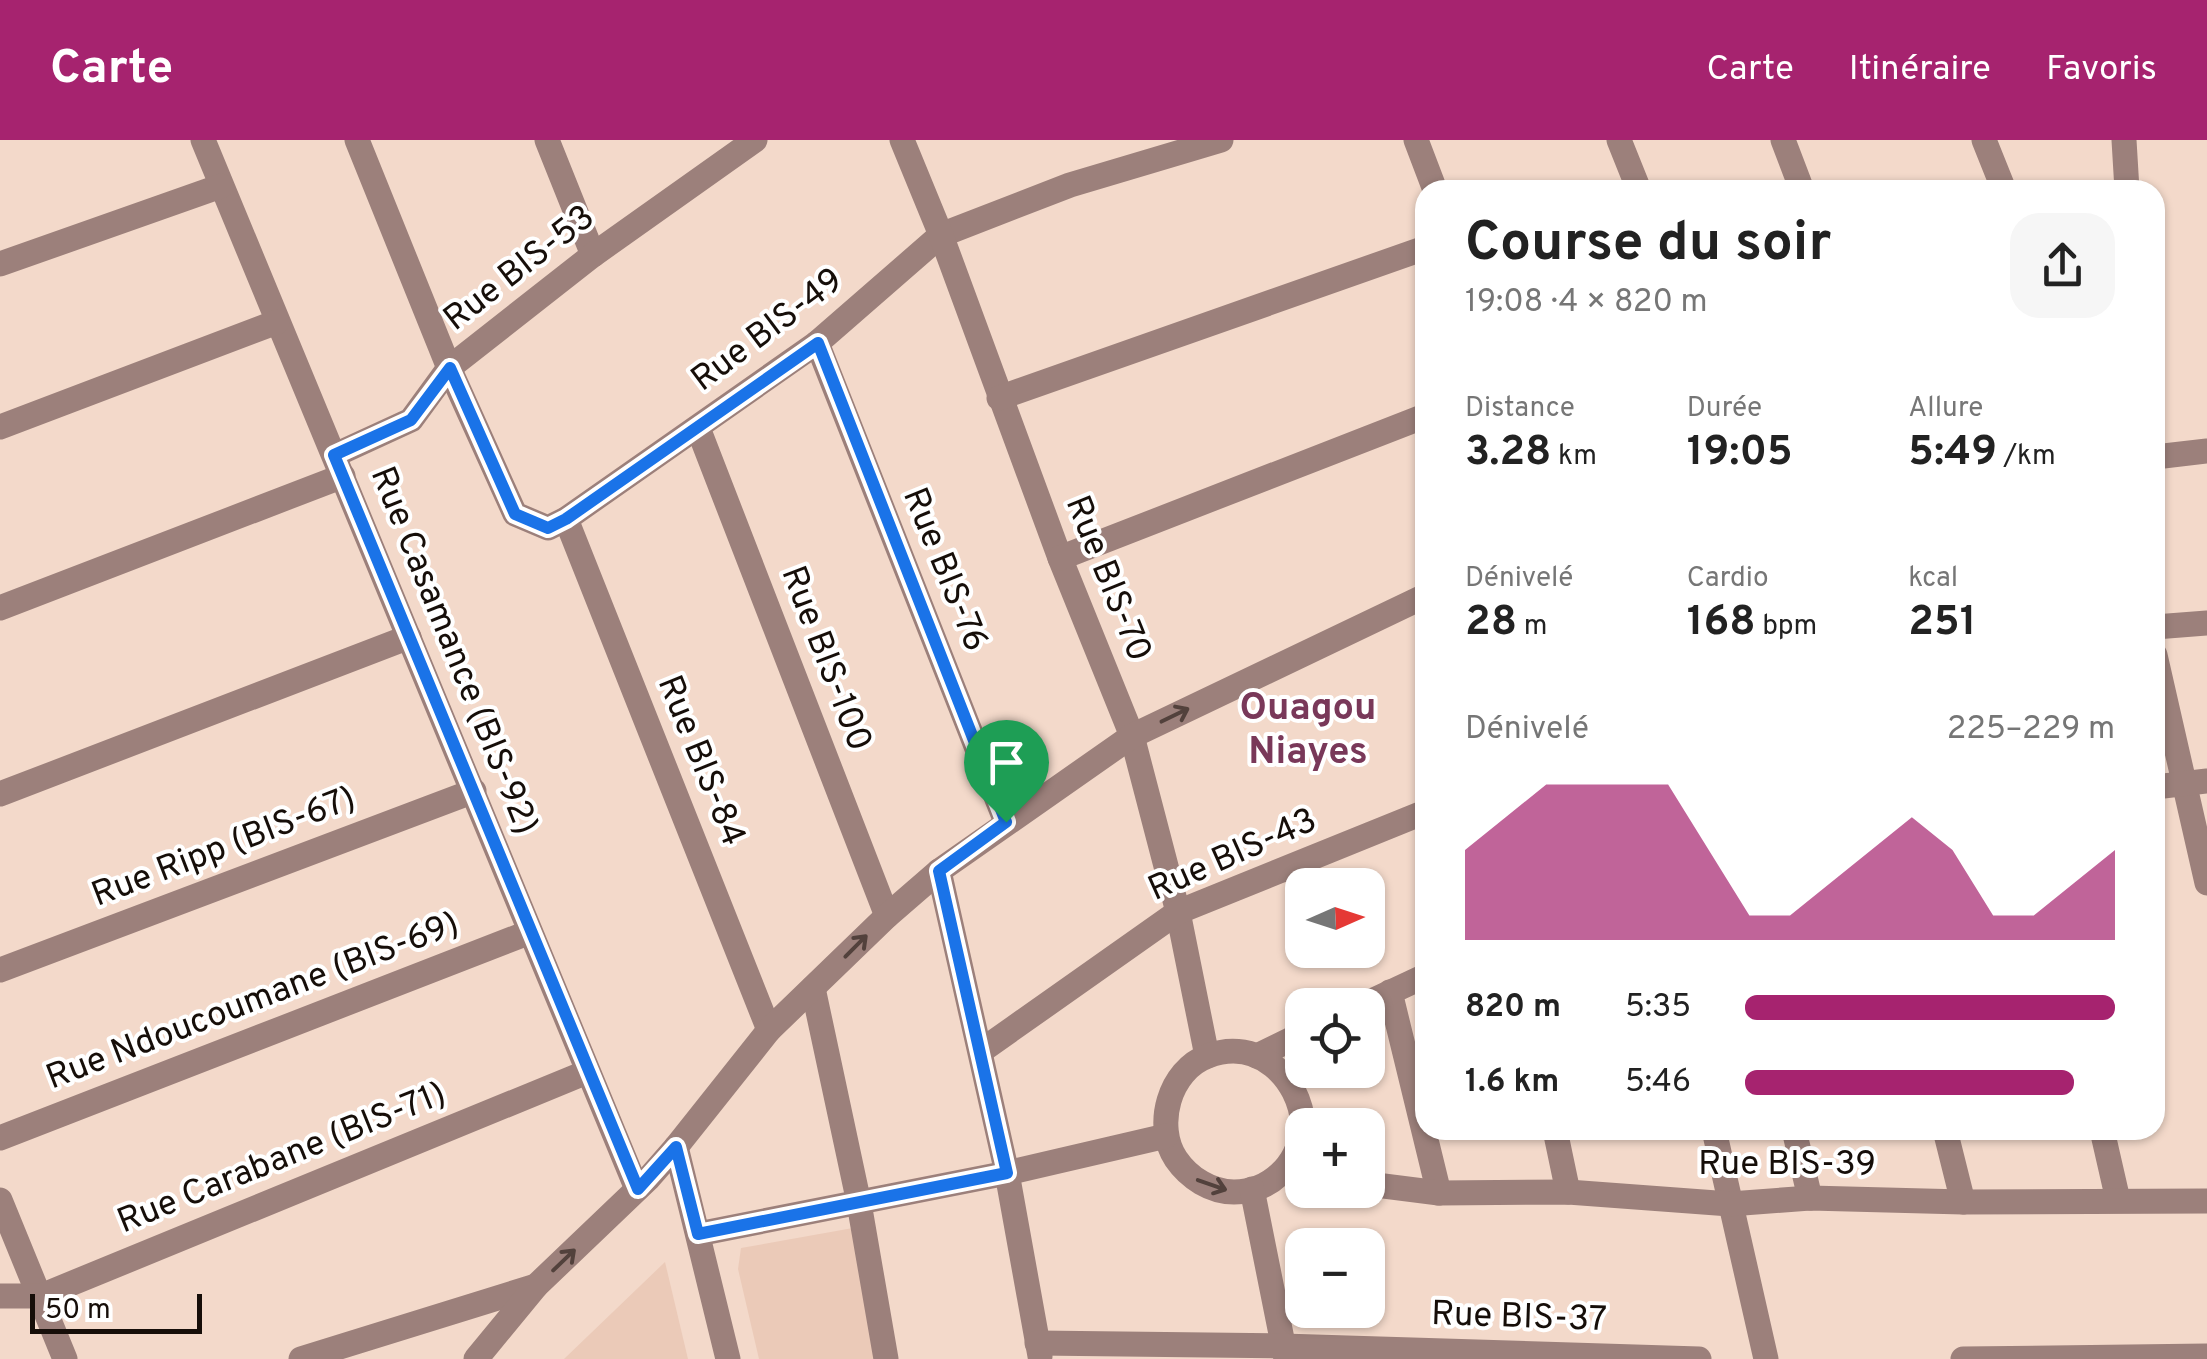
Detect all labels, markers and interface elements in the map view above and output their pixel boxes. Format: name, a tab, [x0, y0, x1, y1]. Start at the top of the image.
text: Carte	[50, 40, 173, 100]
text: Carte	[1706, 48, 1794, 92]
text: Itinéraire	[1849, 48, 1991, 92]
text: Favoris	[2046, 48, 2157, 92]
street label: Rue BIS-53	[436, 196, 604, 342]
text: Course du soir	[1465, 210, 1831, 280]
button: share	[2010, 213, 2115, 318]
street label: Rue BIS-49	[683, 260, 853, 402]
text: 19:08 · 4 × 820 m	[1465, 283, 1708, 323]
text: Distance	[1465, 391, 1575, 427]
text: Durée	[1687, 391, 1762, 427]
text: Allure	[1908, 391, 1983, 427]
text: 3.28	[1465, 427, 1552, 480]
text: 19:05	[1687, 427, 1793, 480]
text: 5:49	[1908, 427, 1997, 480]
text: km	[1552, 439, 1597, 475]
text: /km	[1997, 439, 2056, 475]
street label: Rue Casamance (BIS-92)	[359, 461, 547, 841]
street label: Rue BIS-76	[891, 482, 997, 658]
street label: Rue BIS-70	[1054, 490, 1160, 668]
street label: Rue BIS-100	[770, 560, 880, 758]
text: Dénivelé	[1465, 561, 1573, 597]
text: Cardio	[1687, 561, 1769, 597]
text: kcal	[1908, 561, 1958, 597]
text: 28	[1465, 597, 1517, 650]
text: 168	[1687, 597, 1756, 650]
text: 251	[1908, 597, 1976, 650]
text: m	[1517, 609, 1547, 645]
text: bpm	[1756, 609, 1817, 645]
street label: Rue BIS-84	[646, 669, 754, 853]
district label: Ouagou Niayes	[1240, 685, 1376, 778]
one-way arrow	[1160, 705, 1189, 724]
text: Dénivelé	[1465, 710, 1589, 750]
text: 225–229 m	[1947, 710, 2115, 750]
pin	[964, 720, 1049, 823]
icon: arrive	[979, 735, 1034, 790]
street label: Rue Ripp (BIS-67)	[86, 777, 362, 919]
street label: Rue BIS-43	[1142, 799, 1324, 913]
north arrow	[1285, 868, 1385, 968]
map controls	[1285, 868, 1385, 1328]
street label: Rue Ndoucoumane (BIS-69)	[40, 903, 466, 1101]
one-way arrow	[844, 934, 868, 958]
button: locate	[1285, 988, 1385, 1088]
text: 820 m	[1465, 988, 1561, 1028]
text: 5:35	[1625, 988, 1691, 1028]
text: 1.6 km	[1465, 1063, 1559, 1103]
text: 5:46	[1625, 1063, 1691, 1103]
street label: Rue Carabane (BIS-71)	[111, 1073, 453, 1245]
button: +	[1285, 1108, 1385, 1208]
street label: Rue BIS-39	[1698, 1143, 1876, 1187]
one-way arrow	[1196, 1178, 1228, 1196]
button: −	[1285, 1228, 1385, 1328]
one-way arrow	[551, 1248, 575, 1272]
scale bar	[30, 1289, 202, 1334]
text: 50 m	[45, 1293, 111, 1329]
street label: Rue BIS-37	[1430, 1293, 1608, 1343]

